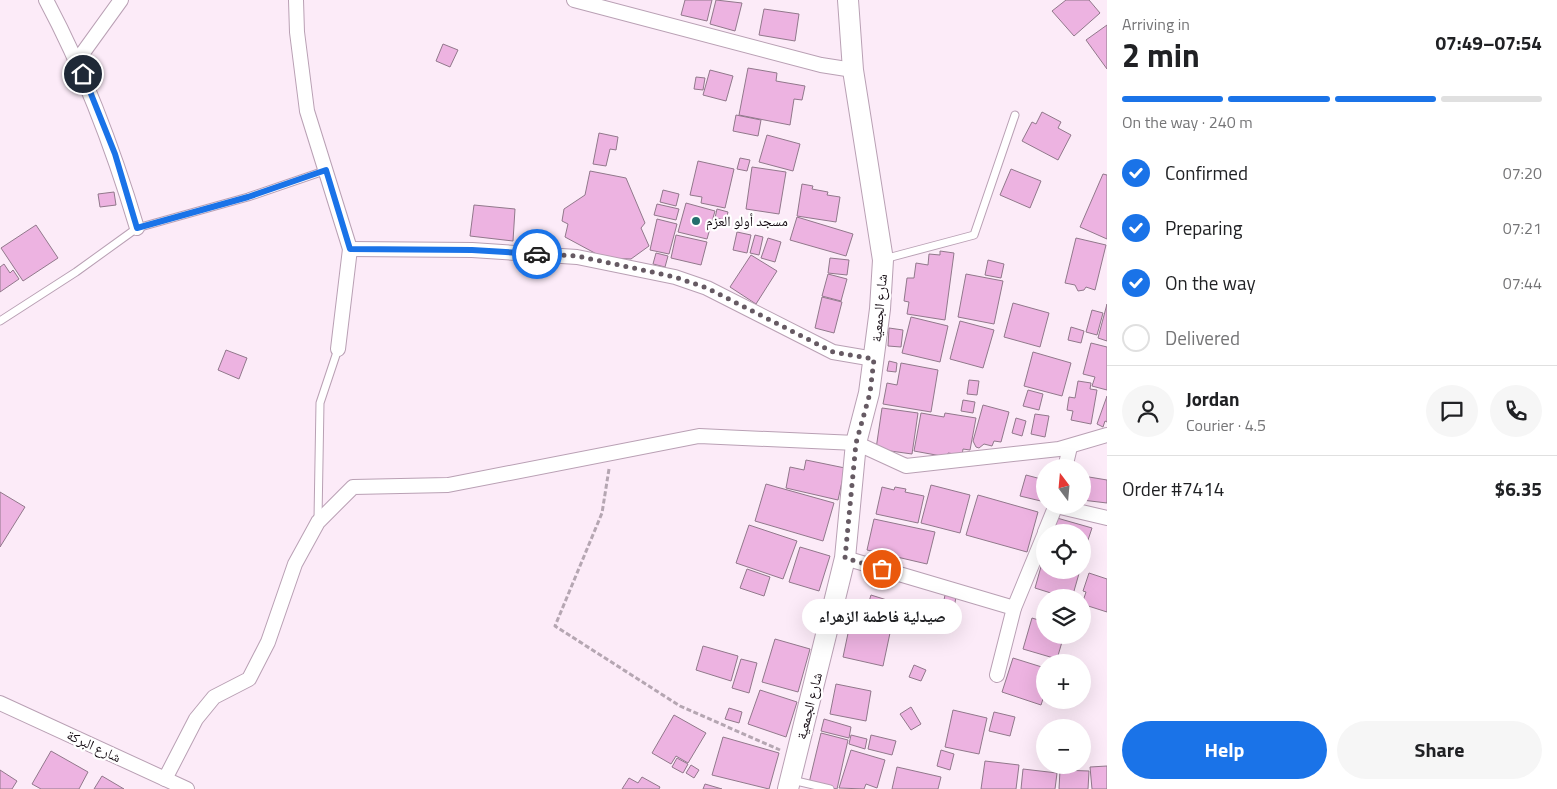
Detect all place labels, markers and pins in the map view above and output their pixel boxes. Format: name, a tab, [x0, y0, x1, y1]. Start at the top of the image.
pin	[62, 53, 104, 95]
place label: مسجد أولو العزم	[706, 210, 788, 231]
marker: مسجد أولو العزم	[690, 215, 702, 227]
pin	[861, 548, 903, 590]
callout: صيدلية فاطمة الزهراء	[802, 599, 962, 634]

